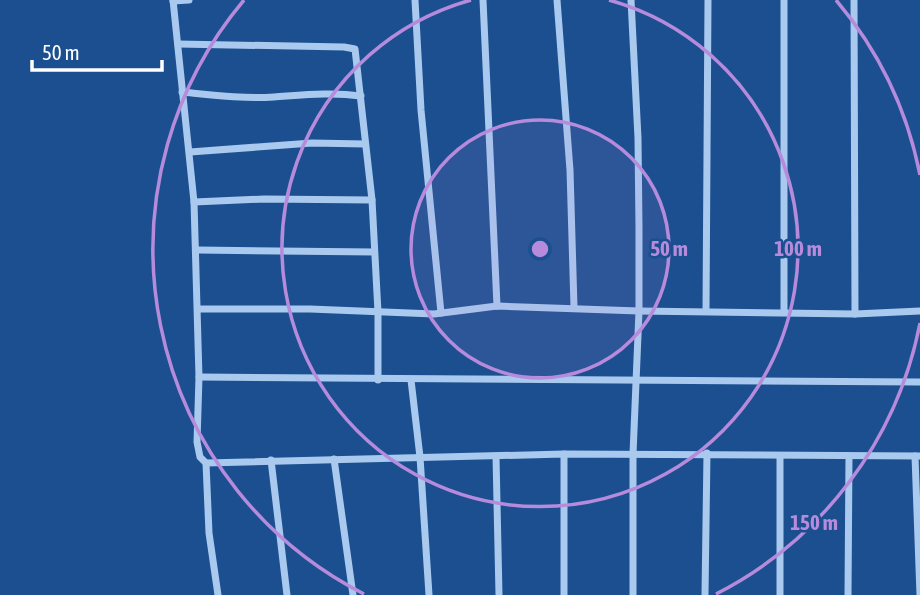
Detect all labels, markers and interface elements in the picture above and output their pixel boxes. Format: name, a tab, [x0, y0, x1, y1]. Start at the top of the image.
scale bar	[32, 28, 161, 72]
text: 50 m	[42, 40, 80, 64]
text: 50 m	[650, 236, 688, 260]
text: 100 m	[774, 236, 822, 260]
centre of rings	[528, 237, 552, 261]
text: 150 m	[790, 510, 838, 534]

